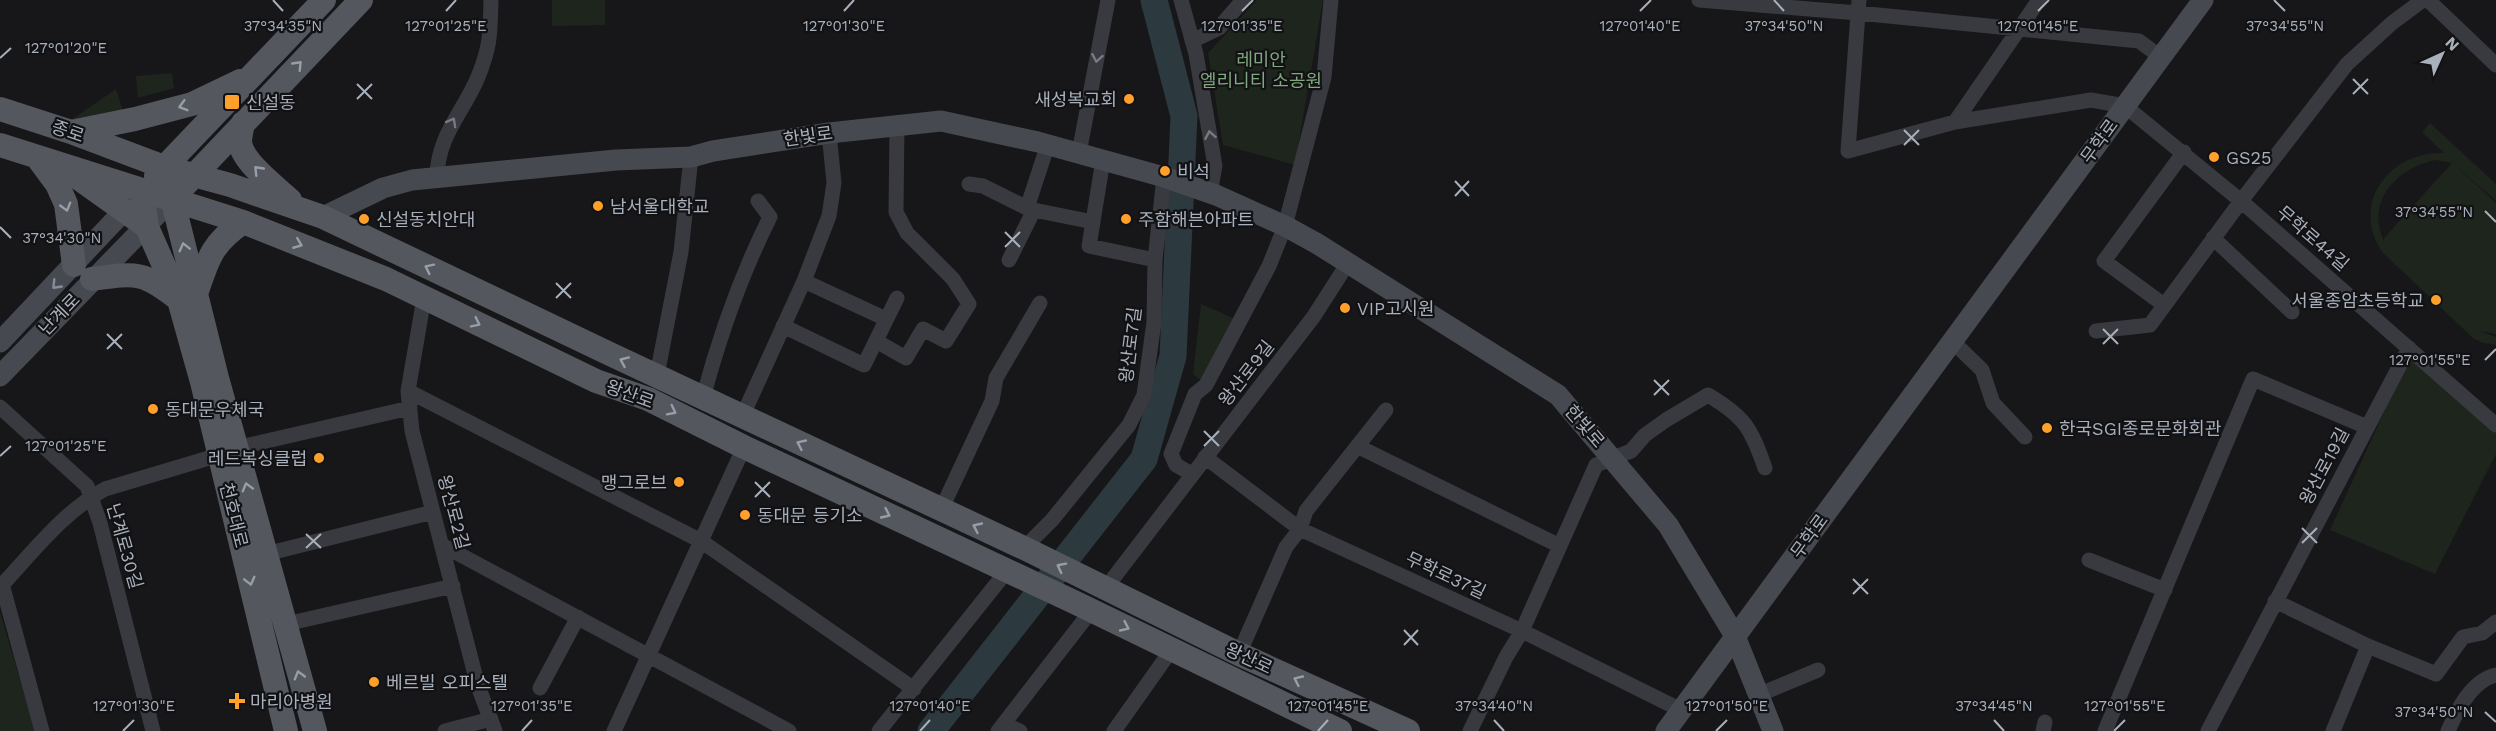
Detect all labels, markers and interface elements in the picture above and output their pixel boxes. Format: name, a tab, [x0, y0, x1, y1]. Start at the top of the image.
text: 37°34'35"N	[244, 17, 322, 35]
text: 127°01'25"E	[405, 17, 487, 35]
text: 127°01'30"E	[803, 17, 885, 35]
text: 127°01'35"E	[1201, 17, 1283, 35]
text: 127°01'40"E	[1599, 17, 1681, 35]
text: 37°34'50"N	[1744, 17, 1824, 35]
text: 127°01'45"E	[1998, 17, 2078, 35]
text: 37°34'55"N	[2246, 17, 2324, 35]
north arrow	[2412, 24, 2472, 84]
text: N	[2441, 33, 2463, 55]
text: 127°01'20"E	[25, 39, 107, 57]
park label: 레미안 엘리니티 소공원	[1200, 49, 1322, 91]
one-way arrow	[1091, 52, 1104, 62]
one-way arrow	[291, 62, 302, 73]
place label: 새성복교회	[1034, 89, 1117, 110]
place label: 신설동	[246, 92, 296, 113]
marker: 새성복교회	[1122, 92, 1136, 106]
marker: 신설동	[223, 93, 241, 111]
one-way arrow	[178, 99, 189, 111]
street label: 무학로	[2076, 115, 2122, 167]
street label: 종로	[49, 116, 87, 146]
one-way arrow	[445, 118, 456, 129]
street label: 한빛로	[782, 122, 834, 150]
one-way arrow	[1204, 130, 1216, 140]
place label: GS25	[2226, 147, 2272, 168]
marker: GS25	[2207, 150, 2221, 164]
place label: 비석	[1177, 161, 1210, 182]
marker: 비석	[1158, 164, 1172, 178]
one-way arrow	[254, 166, 265, 177]
place label: 남서울대학교	[610, 196, 709, 217]
marker: 남서울대학교	[591, 199, 605, 213]
one-way arrow	[59, 201, 71, 212]
street label: 무학로44길	[2273, 201, 2353, 275]
text: 37°34'55"N	[2395, 203, 2473, 221]
place label: 신설동치안대	[376, 209, 475, 230]
place label: 주함해븐아파트	[1138, 209, 1254, 230]
marker: 신설동치안대	[357, 212, 371, 226]
marker: 주함해븐아파트	[1119, 212, 1133, 226]
text: 37°34'30"N	[22, 229, 102, 247]
one-way arrow	[292, 236, 302, 249]
one-way arrow	[178, 242, 191, 252]
one-way arrow	[425, 264, 436, 276]
one-way arrow	[52, 277, 63, 288]
street label: 난계로	[34, 289, 84, 339]
place label: 서울종암초등학교	[2292, 290, 2424, 311]
marker: 서울종암초등학교	[2429, 293, 2443, 307]
place label: VIP고시원	[1357, 298, 1435, 319]
marker: VIP고시원	[1338, 301, 1352, 315]
street label: 왕산로7길	[1115, 306, 1145, 384]
one-way arrow	[469, 316, 480, 327]
street label: 왕산로9길	[1214, 336, 1278, 410]
text: 127°01'55"E	[2389, 351, 2471, 369]
one-way arrow	[620, 356, 631, 368]
street label: 왕산로	[603, 376, 657, 412]
place label: 동대문우체국	[165, 399, 264, 420]
street label: 한빛로	[1561, 400, 1609, 452]
marker: 동대문우체국	[146, 402, 160, 416]
one-way arrow	[666, 404, 677, 415]
place label: 한국SGI종로문화회관	[2059, 418, 2222, 439]
marker: 한국SGI종로문화회관	[2040, 421, 2054, 435]
street label: 왕산로19길	[2295, 424, 2353, 508]
text: 127°01'25"E	[25, 437, 107, 455]
one-way arrow	[796, 439, 807, 451]
place label: 레드복싱클럽	[208, 448, 307, 469]
marker: 레드복싱클럽	[312, 451, 326, 465]
street label: 왕산로2길	[434, 472, 474, 552]
place label: 맹그로브	[601, 472, 667, 493]
marker: 맹그로브	[672, 475, 686, 489]
street label: 천호대로	[216, 480, 252, 550]
one-way arrow	[242, 482, 254, 493]
street label: 난계로30길	[103, 501, 147, 591]
place label: 동대문 등기소	[757, 505, 863, 526]
one-way arrow	[879, 507, 890, 519]
marker: 동대문 등기소	[738, 508, 752, 522]
street label: 무학로	[1786, 510, 1832, 562]
one-way arrow	[973, 522, 984, 534]
street label: 무학로37길	[1403, 547, 1489, 603]
one-way arrow	[1056, 562, 1067, 574]
one-way arrow	[242, 575, 255, 585]
one-way arrow	[1119, 619, 1130, 631]
street label: 왕산로	[1222, 638, 1276, 678]
one-way arrow	[294, 670, 307, 680]
place label: 베르빌 오피스텔	[386, 672, 508, 693]
marker: 베르빌 오피스텔	[367, 675, 381, 689]
one-way arrow	[1293, 676, 1304, 688]
place label: 마리아병원	[250, 691, 333, 712]
marker: 마리아병원	[228, 692, 246, 710]
text: 127°01'30"E	[93, 697, 175, 715]
text: 127°01'35"E	[491, 697, 573, 715]
text: 127°01'40"E	[889, 697, 971, 715]
text: 127°01'45"E	[1288, 697, 1368, 715]
text: 37°34'40"N	[1455, 697, 1533, 715]
text: 127°01'50"E	[1686, 697, 1768, 715]
text: 37°34'45"N	[1955, 697, 2033, 715]
text: 127°01'55"E	[2084, 697, 2166, 715]
text: 37°34'50"N	[2394, 703, 2474, 721]

